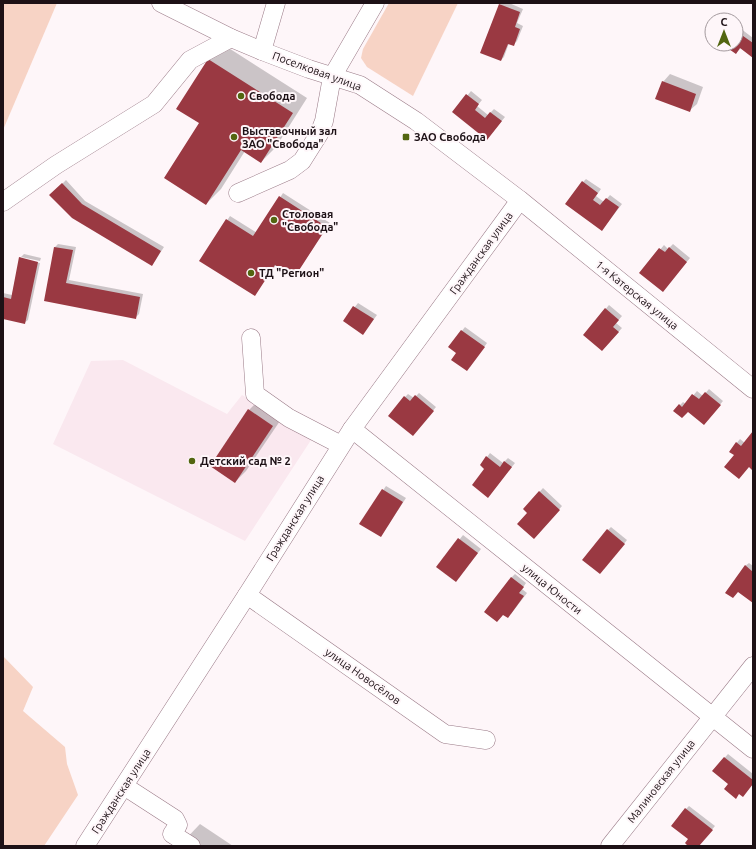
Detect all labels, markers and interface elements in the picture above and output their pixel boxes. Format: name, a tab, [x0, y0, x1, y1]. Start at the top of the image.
north arrow	[704, 12, 744, 52]
text: С	[720, 16, 728, 28]
street label: Поселковая улица	[271, 49, 363, 93]
place label: Свобода	[249, 90, 296, 102]
marker: Свобода	[236, 91, 246, 101]
place label: Выставочный зал ЗАО "Свобода"	[242, 125, 337, 150]
place label: ЗАО Свобода	[414, 131, 486, 143]
marker: Выставочный зал ЗАО "Свобода"	[229, 132, 239, 142]
marker: ЗАО Свобода	[401, 132, 411, 142]
place label: Столовая "Свобода"	[282, 208, 338, 233]
street label: Гражданская улица	[447, 210, 515, 296]
marker: Столовая "Свобода"	[269, 215, 279, 225]
street label: 1-я Катерская улица	[593, 258, 681, 332]
place label: ТД "Регион"	[259, 267, 324, 279]
marker: ТД "Регион"	[246, 268, 256, 278]
place label: Детский сад № 2	[200, 455, 291, 467]
marker: Детский сад № 2	[187, 456, 197, 466]
street label: Гражданская улица	[264, 473, 326, 563]
street label: улица Юности	[520, 561, 584, 617]
street label: улица Новосёлов	[323, 645, 403, 707]
street label: Малиновская улица	[625, 737, 697, 825]
street label: Гражданская улица	[89, 746, 153, 836]

